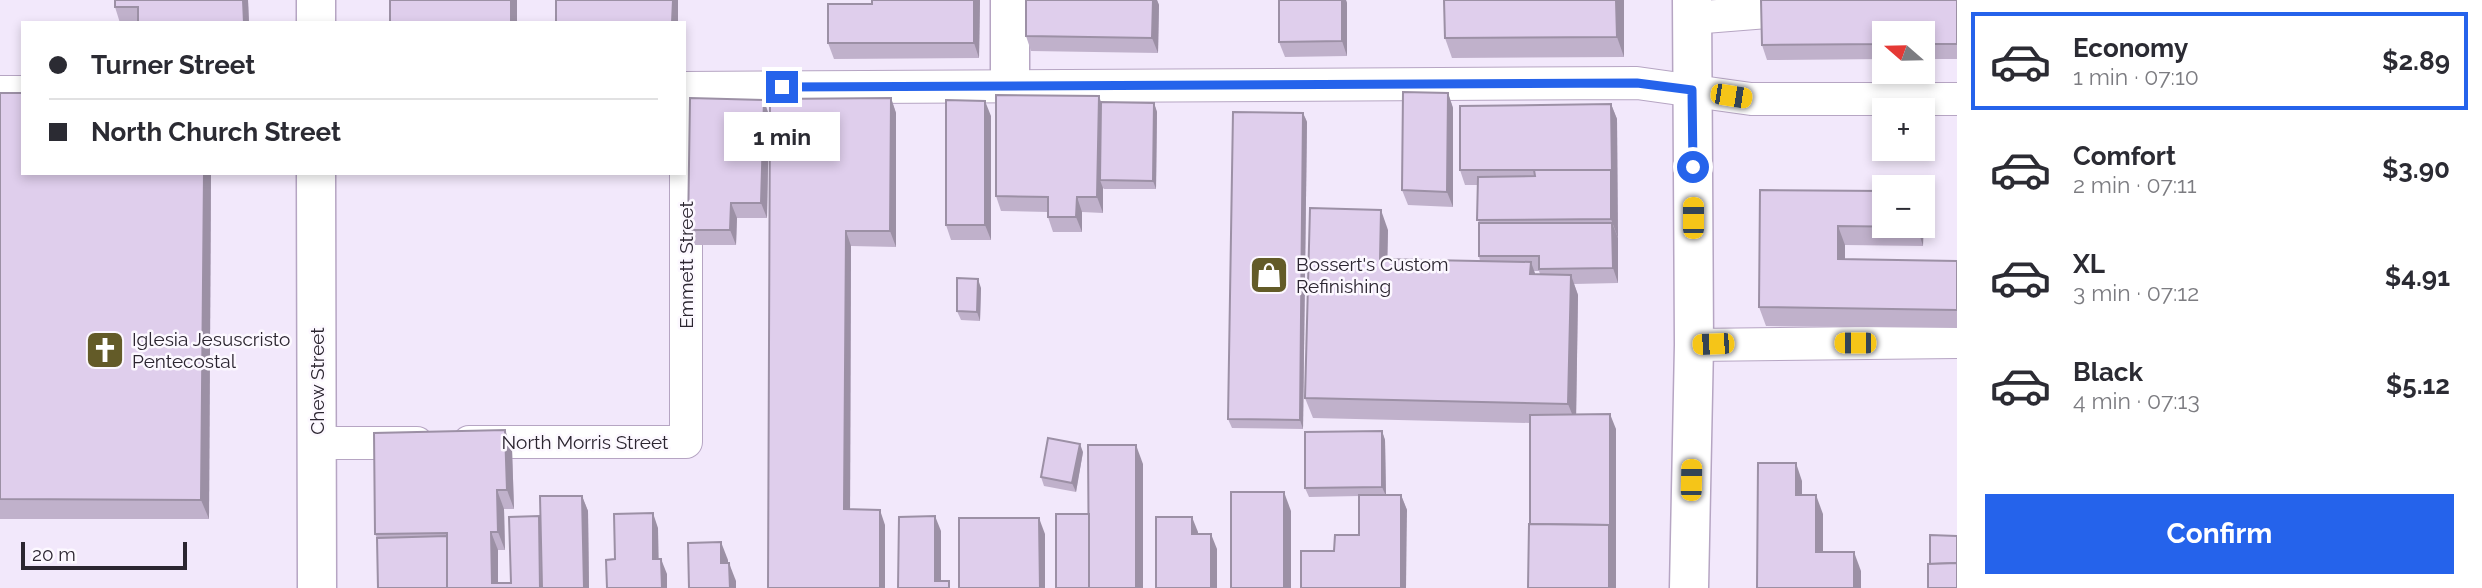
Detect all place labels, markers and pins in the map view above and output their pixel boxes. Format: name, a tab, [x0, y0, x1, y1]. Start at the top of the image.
place label: Bossert's Custom Refinishing	[1296, 253, 1449, 297]
shop icon: Bossert's Custom Refinishing	[1248, 254, 1290, 296]
place label: Iglesia Jesuscristo Pentecostal	[132, 328, 290, 372]
church icon: Iglesia Jesuscristo Pentecostal	[84, 329, 126, 371]

